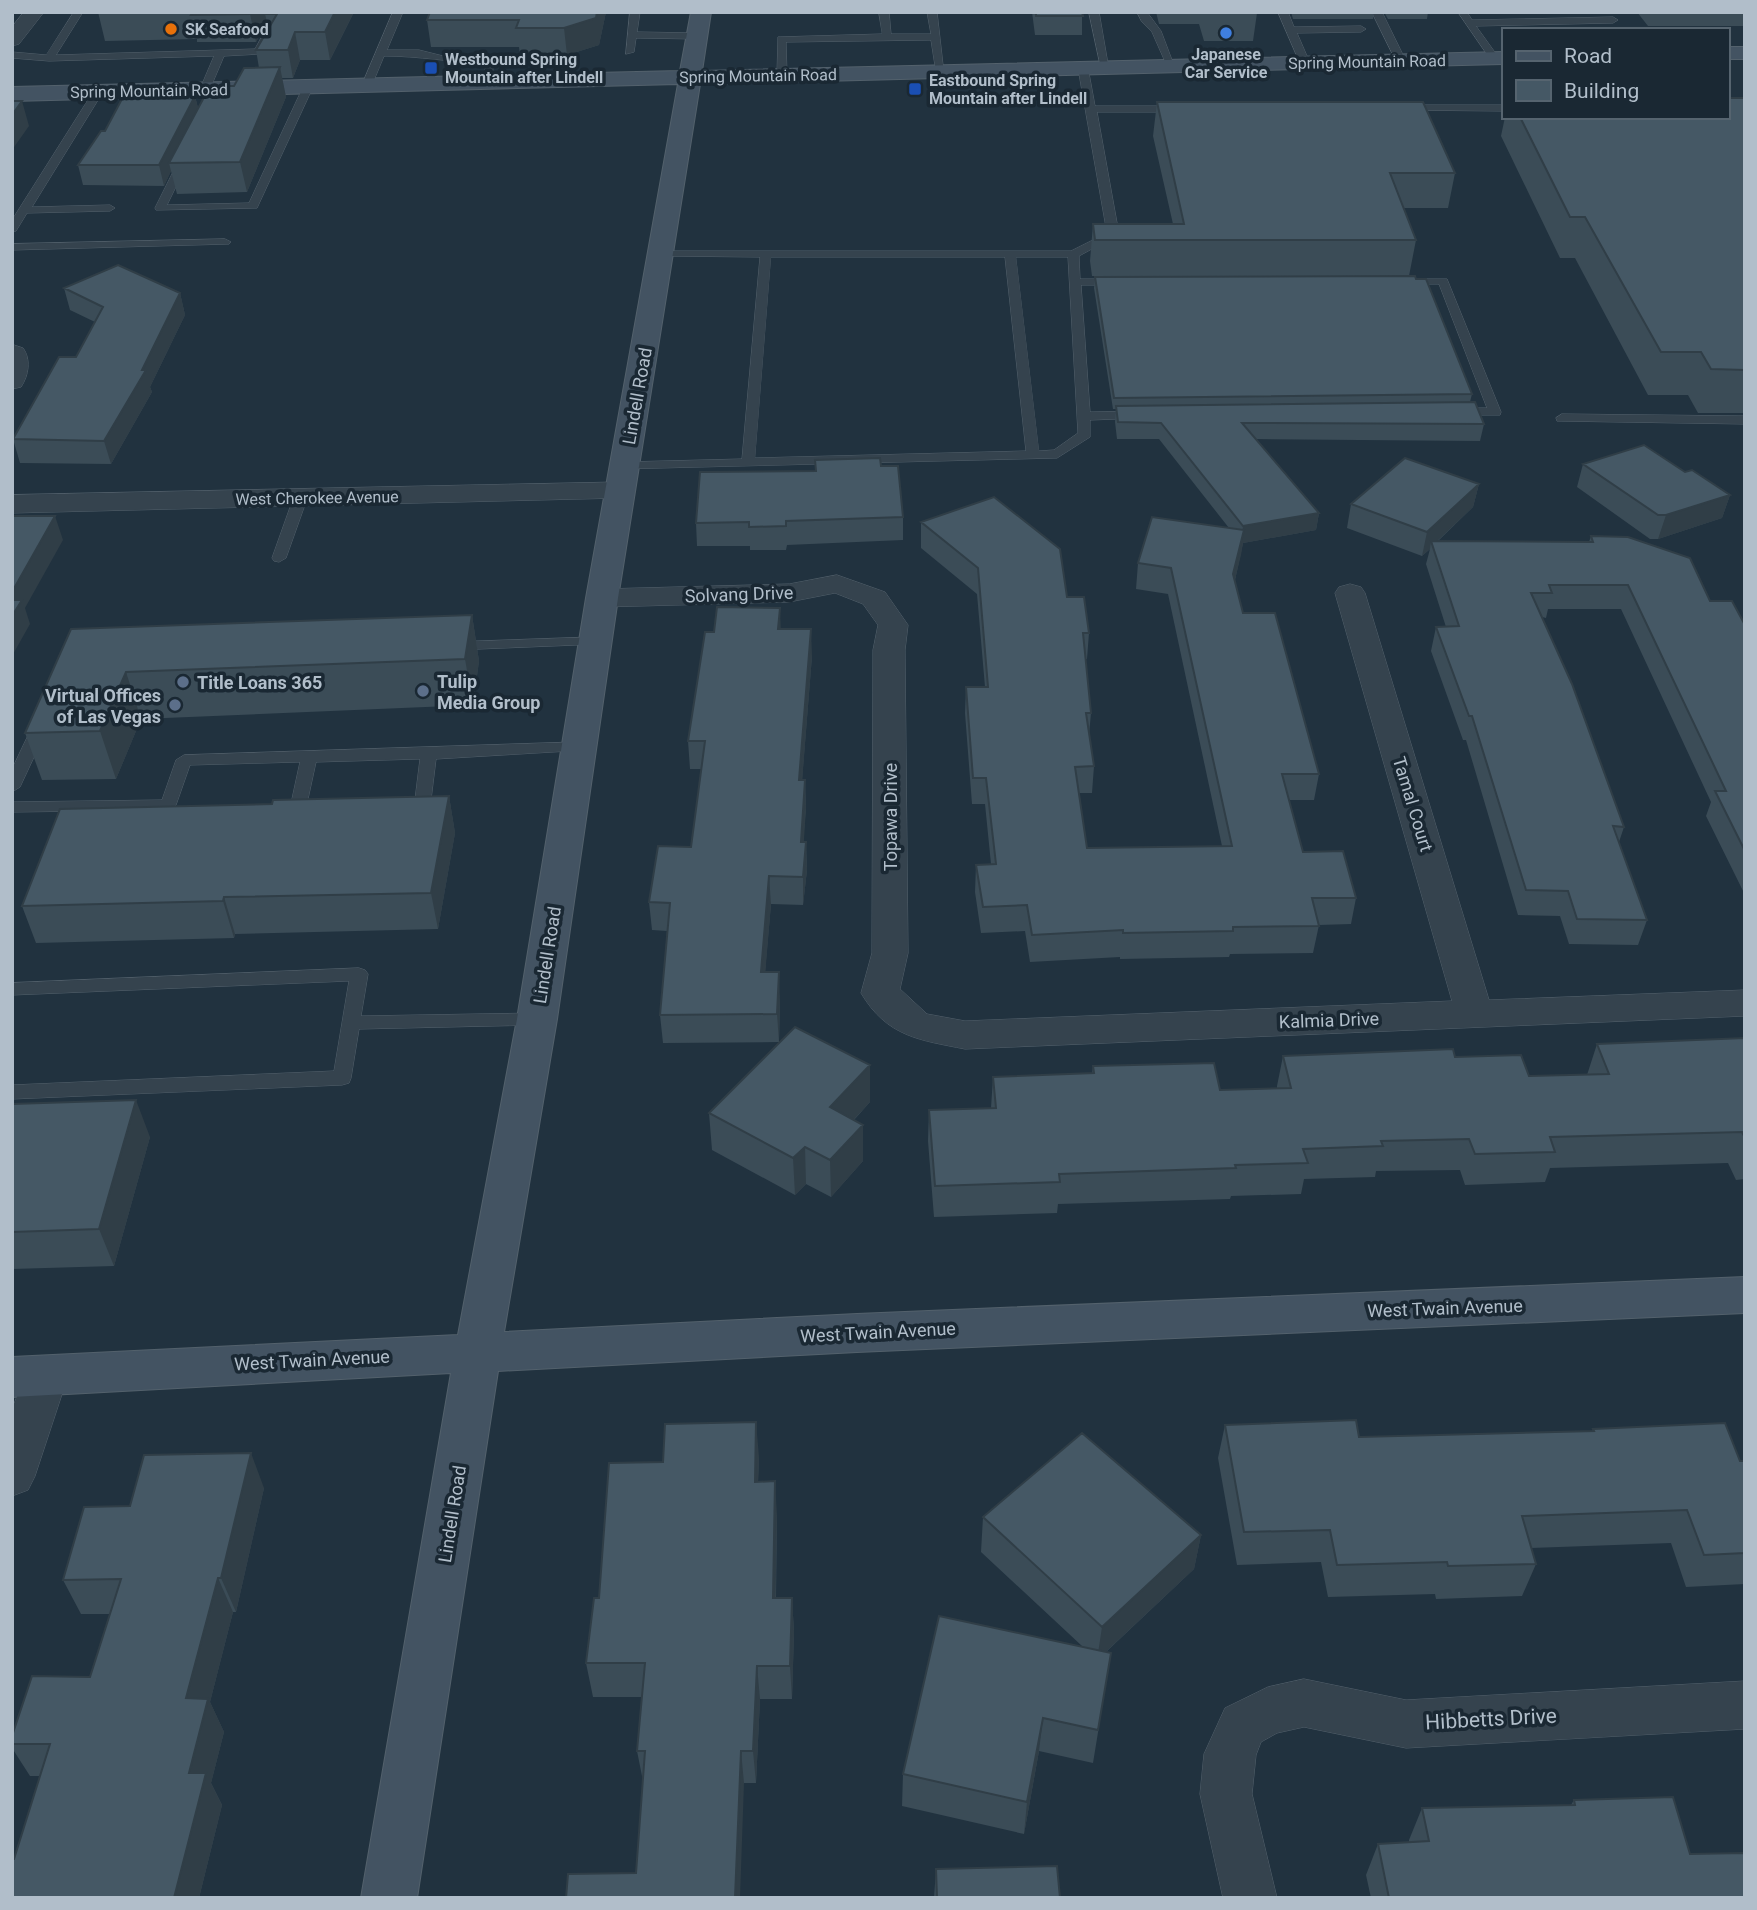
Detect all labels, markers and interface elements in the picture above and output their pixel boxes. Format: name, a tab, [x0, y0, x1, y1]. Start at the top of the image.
place label: SK Seafood	[185, 20, 269, 39]
marker: SK Seafood	[163, 21, 179, 37]
marker: Japanese Car Service	[1218, 25, 1234, 41]
legend	[1502, 28, 1729, 119]
text: Road	[1564, 44, 1612, 68]
place label: Japanese Car Service	[1185, 45, 1268, 82]
place label: Westbound Spring Mountain after Lindell	[445, 50, 603, 87]
street label: Spring Mountain Road	[1288, 51, 1446, 73]
marker: Westbound Spring Mountain after Lindell	[423, 60, 439, 76]
street label: Spring Mountain Road	[679, 65, 837, 87]
place label: Eastbound Spring Mountain after Lindell	[929, 71, 1087, 108]
text: Building	[1564, 79, 1639, 103]
street label: Spring Mountain Road	[70, 80, 228, 102]
marker: Eastbound Spring Mountain after Lindell	[907, 81, 923, 97]
street label: Lindell Road	[618, 346, 656, 446]
street label: West Cherokee Avenue	[235, 487, 399, 509]
street label: Solvang Drive	[684, 582, 794, 606]
place label: Tulip Media Group	[437, 671, 540, 713]
place label: Title Loans 365	[197, 672, 322, 693]
marker: Title Loans 365	[175, 674, 191, 690]
marker: Tulip Media Group	[415, 683, 431, 699]
place label: Virtual Offices of Las Vegas	[45, 685, 161, 727]
marker: Virtual Offices of Las Vegas	[167, 697, 183, 713]
street label: Tamal Court	[1389, 754, 1437, 854]
street label: Topawa Drive	[880, 763, 901, 871]
street label: Lindell Road	[529, 905, 565, 1005]
street label: Kalmia Drive	[1279, 1008, 1379, 1032]
street label: West Twain Avenue	[1367, 1295, 1523, 1321]
street label: West Twain Avenue	[800, 1317, 956, 1347]
street label: West Twain Avenue	[234, 1345, 390, 1375]
street label: Lindell Road	[434, 1464, 470, 1564]
street label: Hibbetts Drive	[1425, 1704, 1557, 1734]

